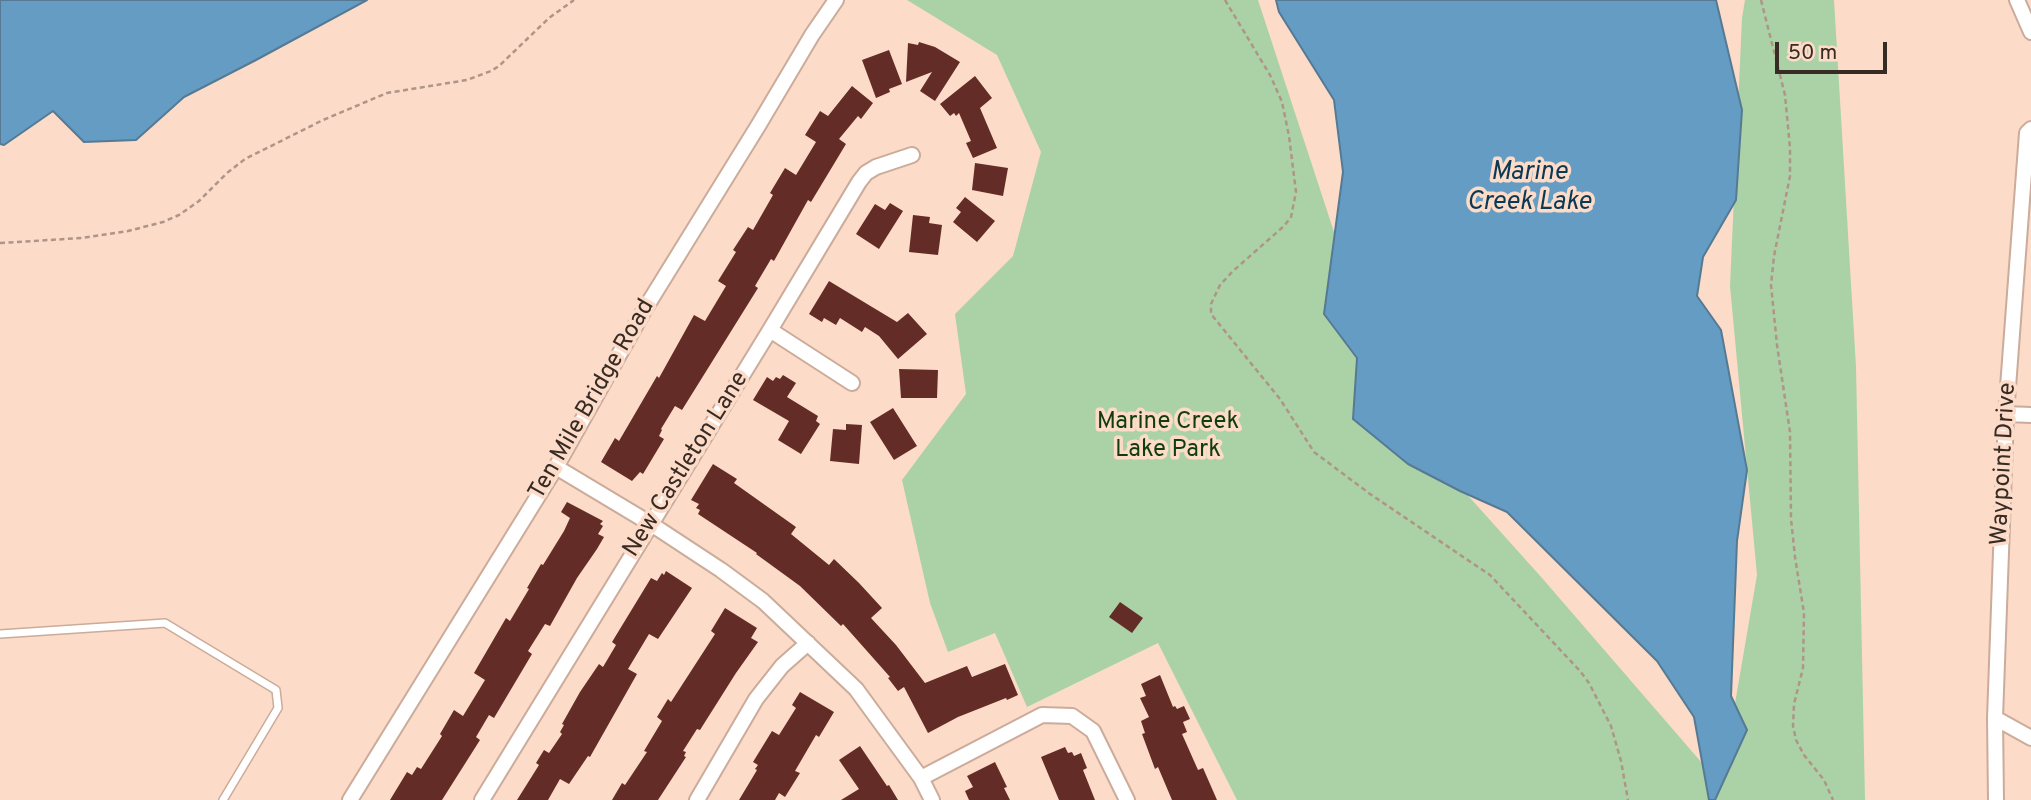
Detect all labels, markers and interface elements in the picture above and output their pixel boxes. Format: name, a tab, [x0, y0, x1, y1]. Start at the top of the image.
scale bar	[1779, 28, 1891, 72]
text: 50 m	[1788, 40, 1837, 67]
water label: Marine Creek Lake	[1467, 158, 1591, 220]
street label: Ten Mile Bridge Road	[524, 295, 662, 505]
street label: New Castleton Lane	[618, 367, 756, 563]
street label: Waypoint Drive	[1986, 382, 2024, 546]
park label: Marine Creek Lake Park	[1097, 409, 1239, 465]

